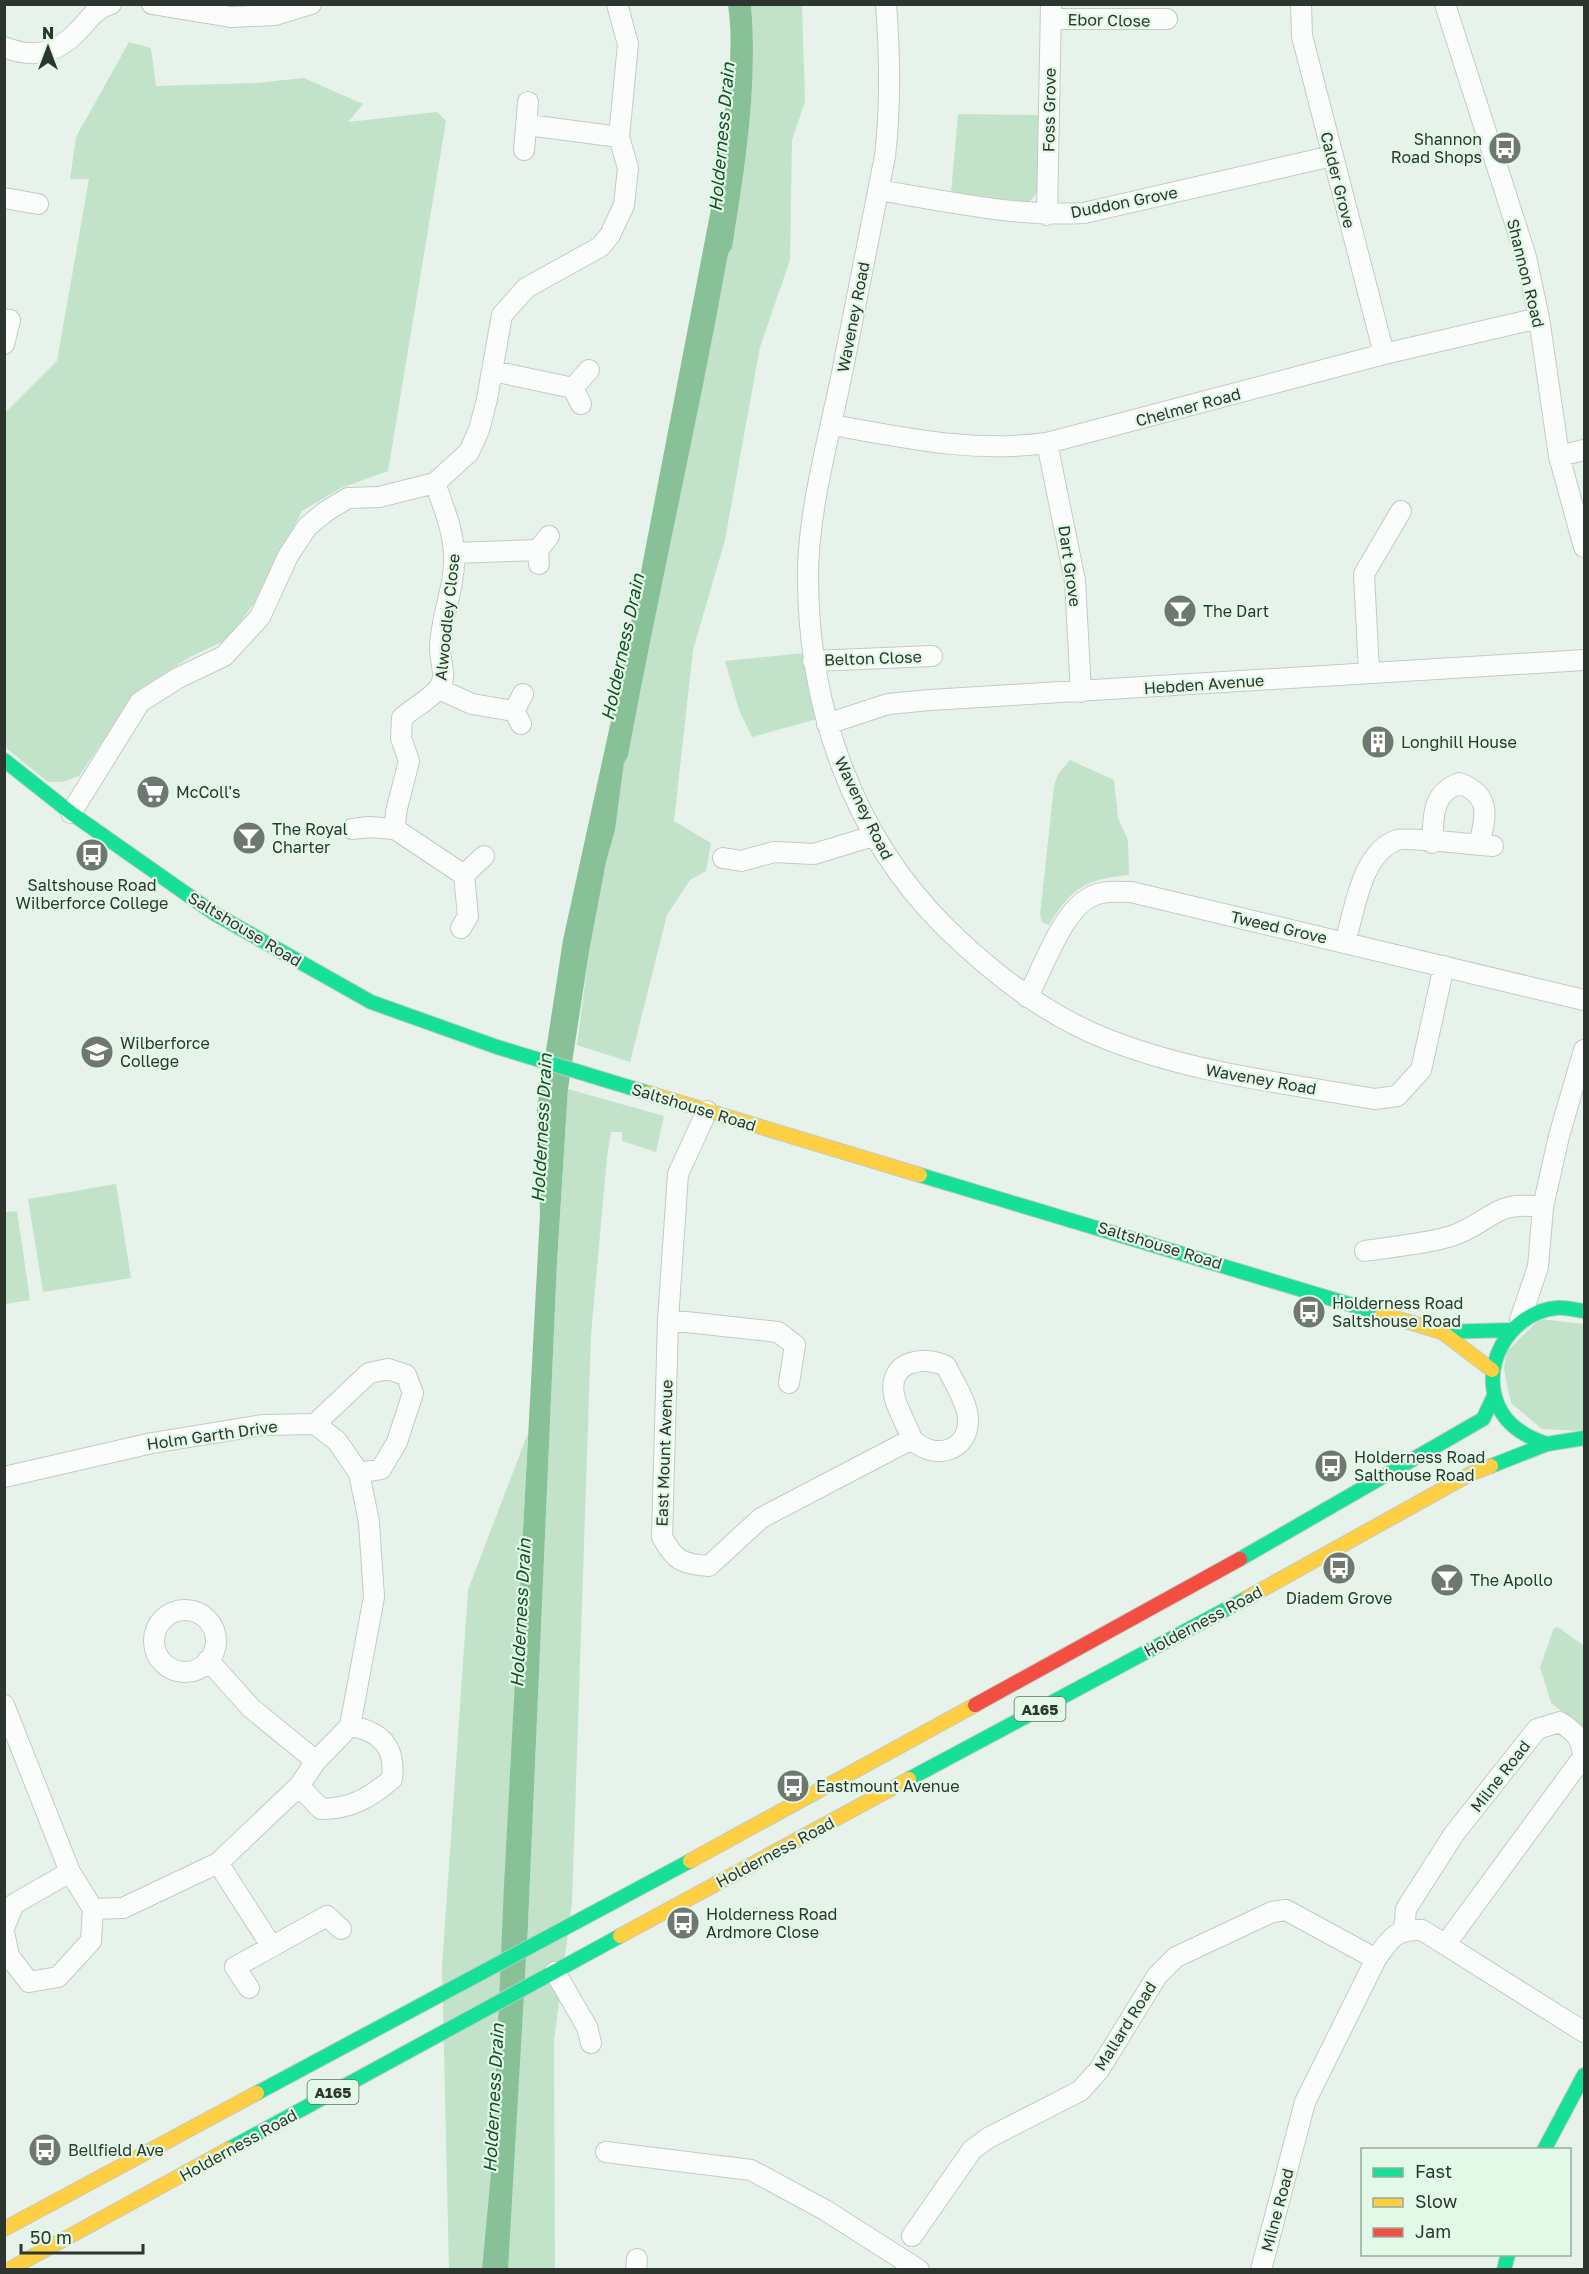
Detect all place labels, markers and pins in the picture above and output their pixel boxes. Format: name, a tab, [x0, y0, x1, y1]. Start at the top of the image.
place label: Shannon Road Shops	[1391, 129, 1482, 167]
bus stop icon: Shannon Road Shops	[1487, 130, 1523, 166]
bar icon: The Dart	[1162, 593, 1198, 629]
place label: The Dart	[1203, 601, 1269, 621]
building icon: Longhill House	[1360, 724, 1396, 760]
place label: Longhill House	[1401, 732, 1517, 752]
supermarket icon: McColl's	[135, 774, 171, 810]
place label: McColl's	[176, 782, 241, 802]
place label: The Royal Charter	[272, 819, 348, 857]
bar icon: The Royal Charter	[231, 820, 267, 856]
bus stop icon: Saltshouse Road Wilberforce College	[74, 837, 110, 873]
place label: Saltshouse Road Wilberforce College	[16, 875, 168, 913]
place label: Wilberforce College	[120, 1033, 210, 1071]
school or university icon: Wilberforce College	[79, 1034, 115, 1070]
place label: Holderness Road Saltshouse Road	[1332, 1293, 1463, 1331]
bus stop icon: Holderness Road Saltshouse Road	[1291, 1294, 1327, 1330]
place label: Holderness Road Salthouse Road	[1354, 1447, 1485, 1485]
bus stop icon: Holderness Road Salthouse Road	[1313, 1448, 1349, 1484]
bus stop icon: Diadem Grove	[1321, 1550, 1357, 1586]
bar icon: The Apollo	[1429, 1562, 1465, 1598]
place label: The Apollo	[1470, 1570, 1553, 1590]
place label: Diadem Grove	[1286, 1588, 1392, 1608]
bus stop icon: Eastmount Avenue	[775, 1768, 811, 1804]
place label: Eastmount Avenue	[816, 1776, 960, 1796]
place label: Holderness Road Ardmore Close	[706, 1904, 837, 1942]
bus stop icon: Holderness Road Ardmore Close	[665, 1905, 701, 1941]
bus stop icon: Bellfield Ave	[27, 2132, 63, 2168]
place label: Bellfield Ave	[68, 2140, 164, 2160]

